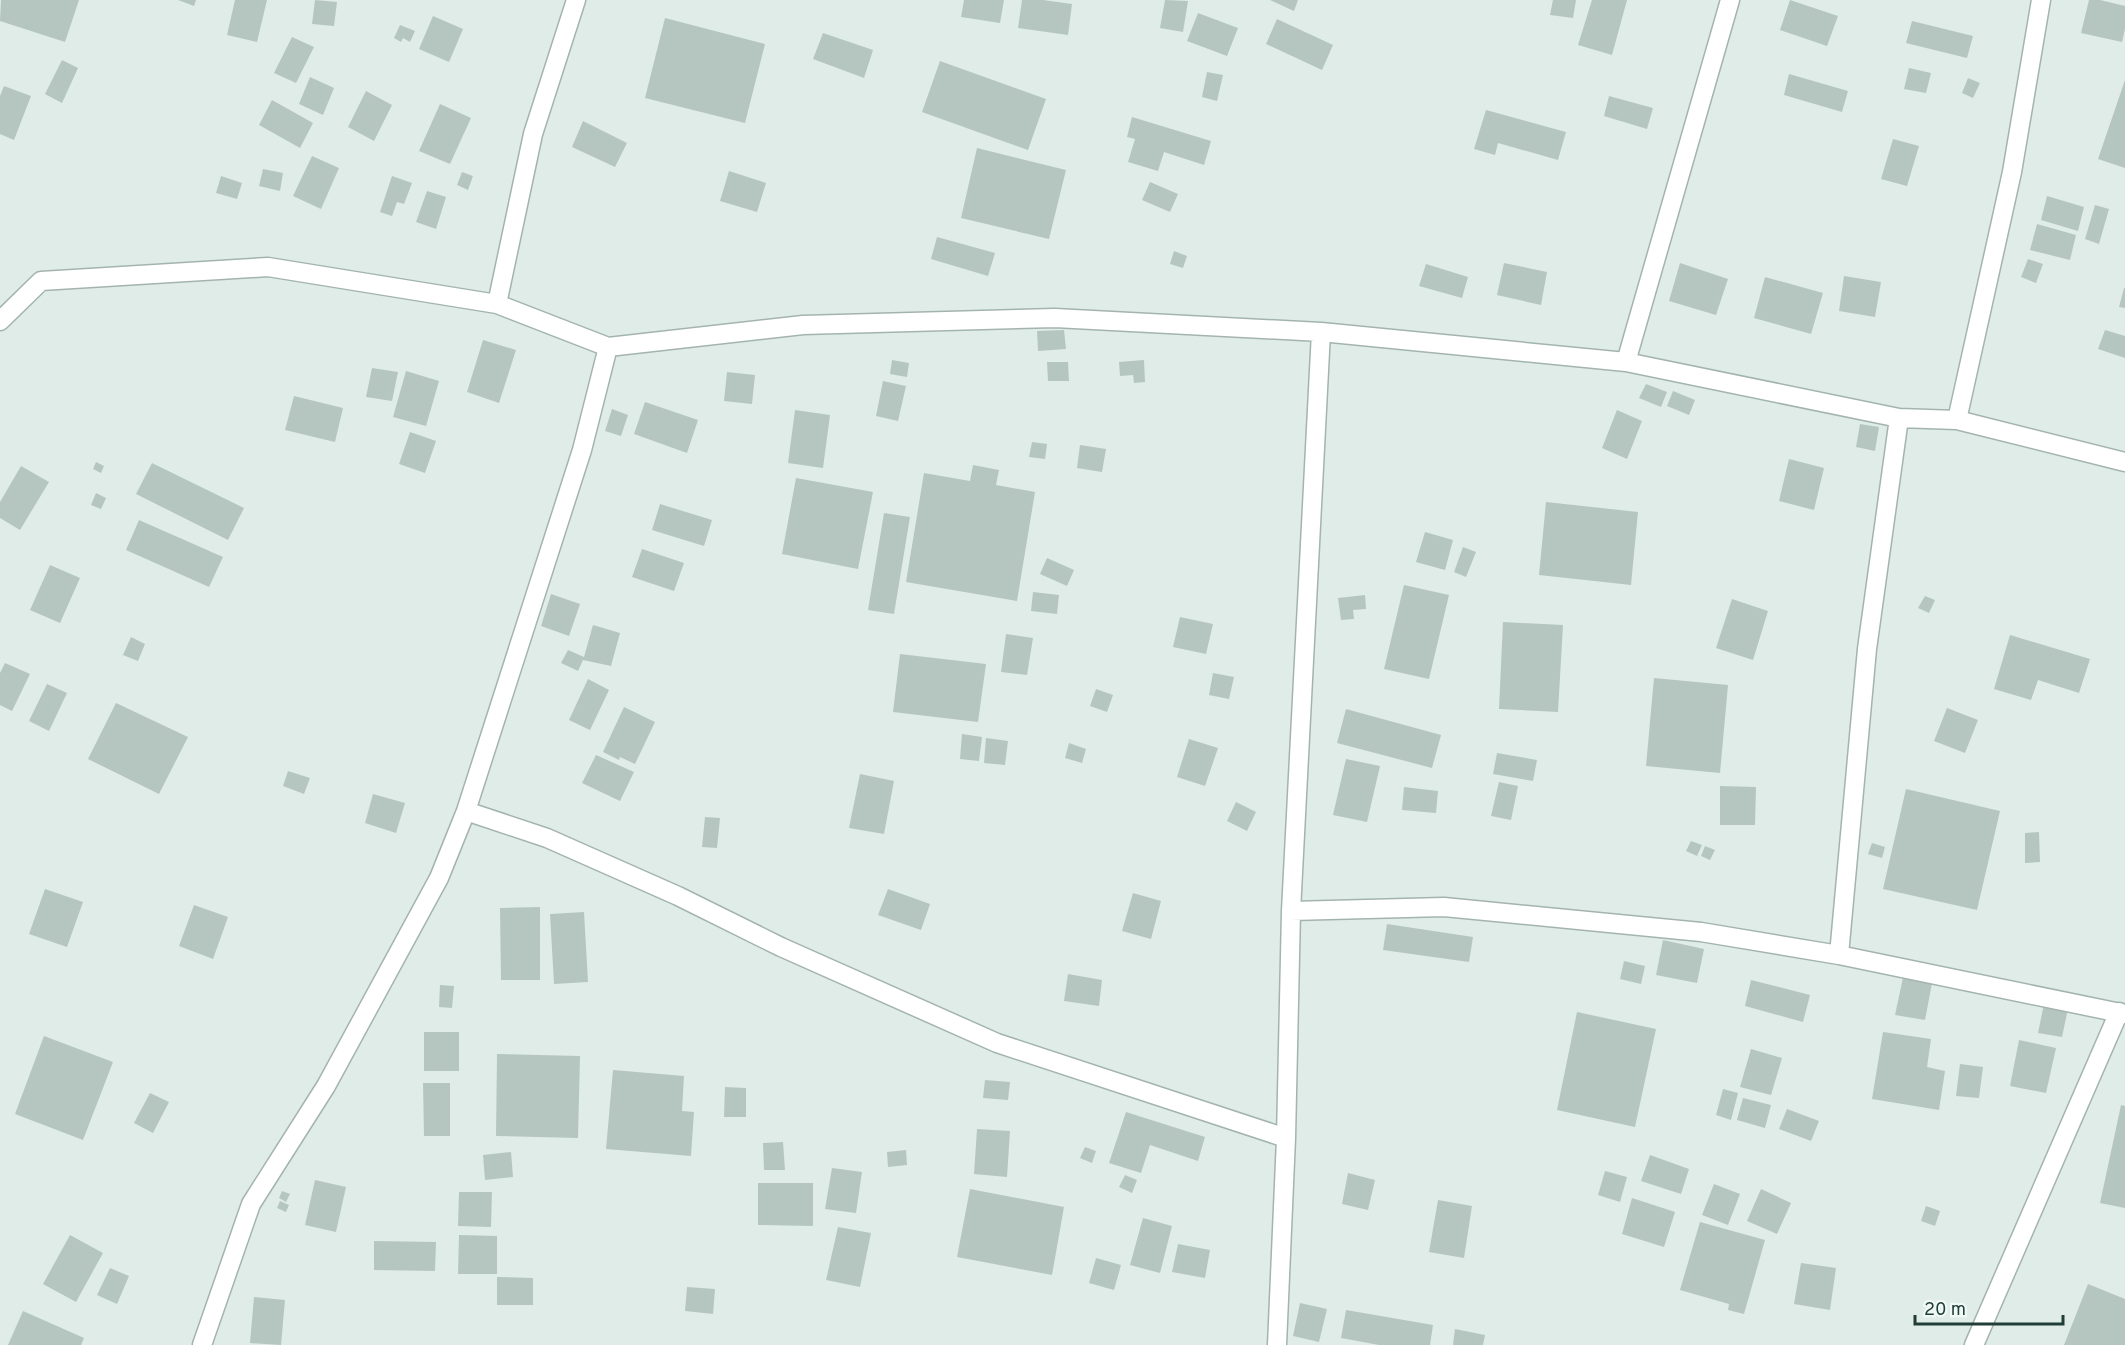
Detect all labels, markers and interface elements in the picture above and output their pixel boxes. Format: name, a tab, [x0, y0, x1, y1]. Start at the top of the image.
scale bar	[1915, 1288, 2064, 1326]
text: 20 m	[1924, 1299, 1966, 1322]

